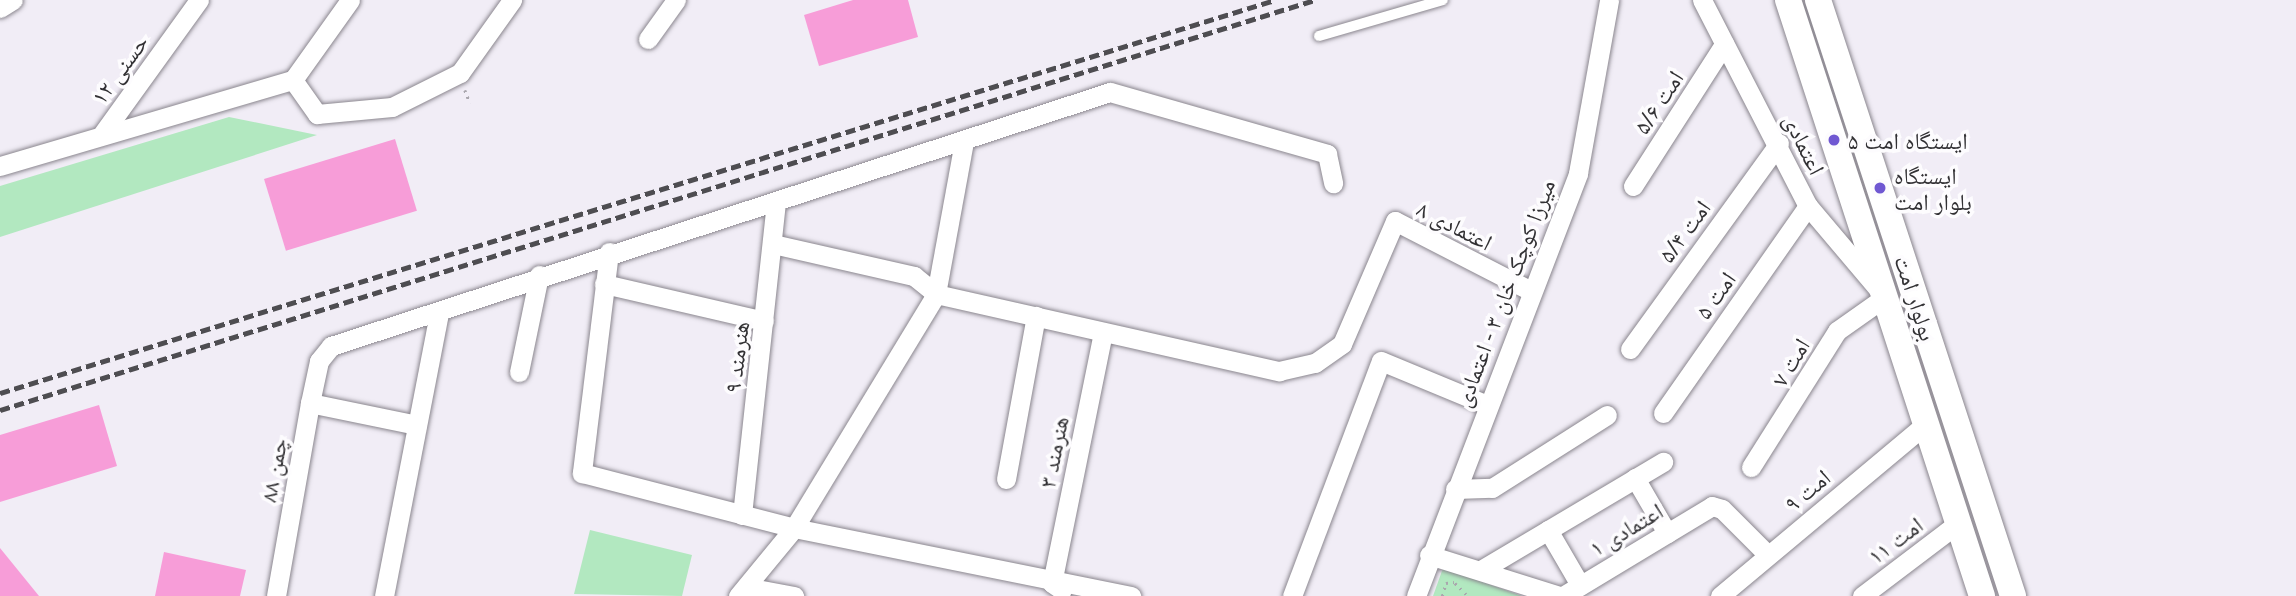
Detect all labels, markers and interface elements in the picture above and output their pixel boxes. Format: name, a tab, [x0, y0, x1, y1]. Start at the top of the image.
street label: حسنی ۱۲	[85, 29, 153, 109]
street label: امت ۵/۶	[1627, 65, 1689, 139]
street label: اعتمادی	[1778, 109, 1832, 179]
place label: ایستگاه امت ۵	[1848, 126, 1968, 154]
marker: ایستگاه امت ۵	[1826, 132, 1842, 148]
place label: ایستگاه بلوار امت	[1894, 161, 1972, 215]
street label: میرزا کوچک خان ۳ - اعتمادی	[1448, 175, 1560, 411]
marker: ایستگاه بلوار امت	[1872, 180, 1888, 196]
street label: اعتمادی ۸	[1413, 194, 1497, 256]
street label: امت ۵/۴	[1652, 195, 1716, 267]
street label: بولوار امت	[1889, 252, 1943, 344]
street label: امت ۵	[1689, 266, 1741, 324]
street label: هنرمند ۹	[718, 320, 754, 394]
street label: امت ۷	[1765, 333, 1815, 391]
street label: هنرمند ۳	[1033, 414, 1073, 490]
street label: چمن ۸۸	[254, 436, 292, 504]
street label: امت ۹	[1779, 463, 1835, 517]
street label: اعتمادی ۱	[1584, 496, 1668, 562]
street label: امت ۱۱	[1862, 511, 1928, 569]

